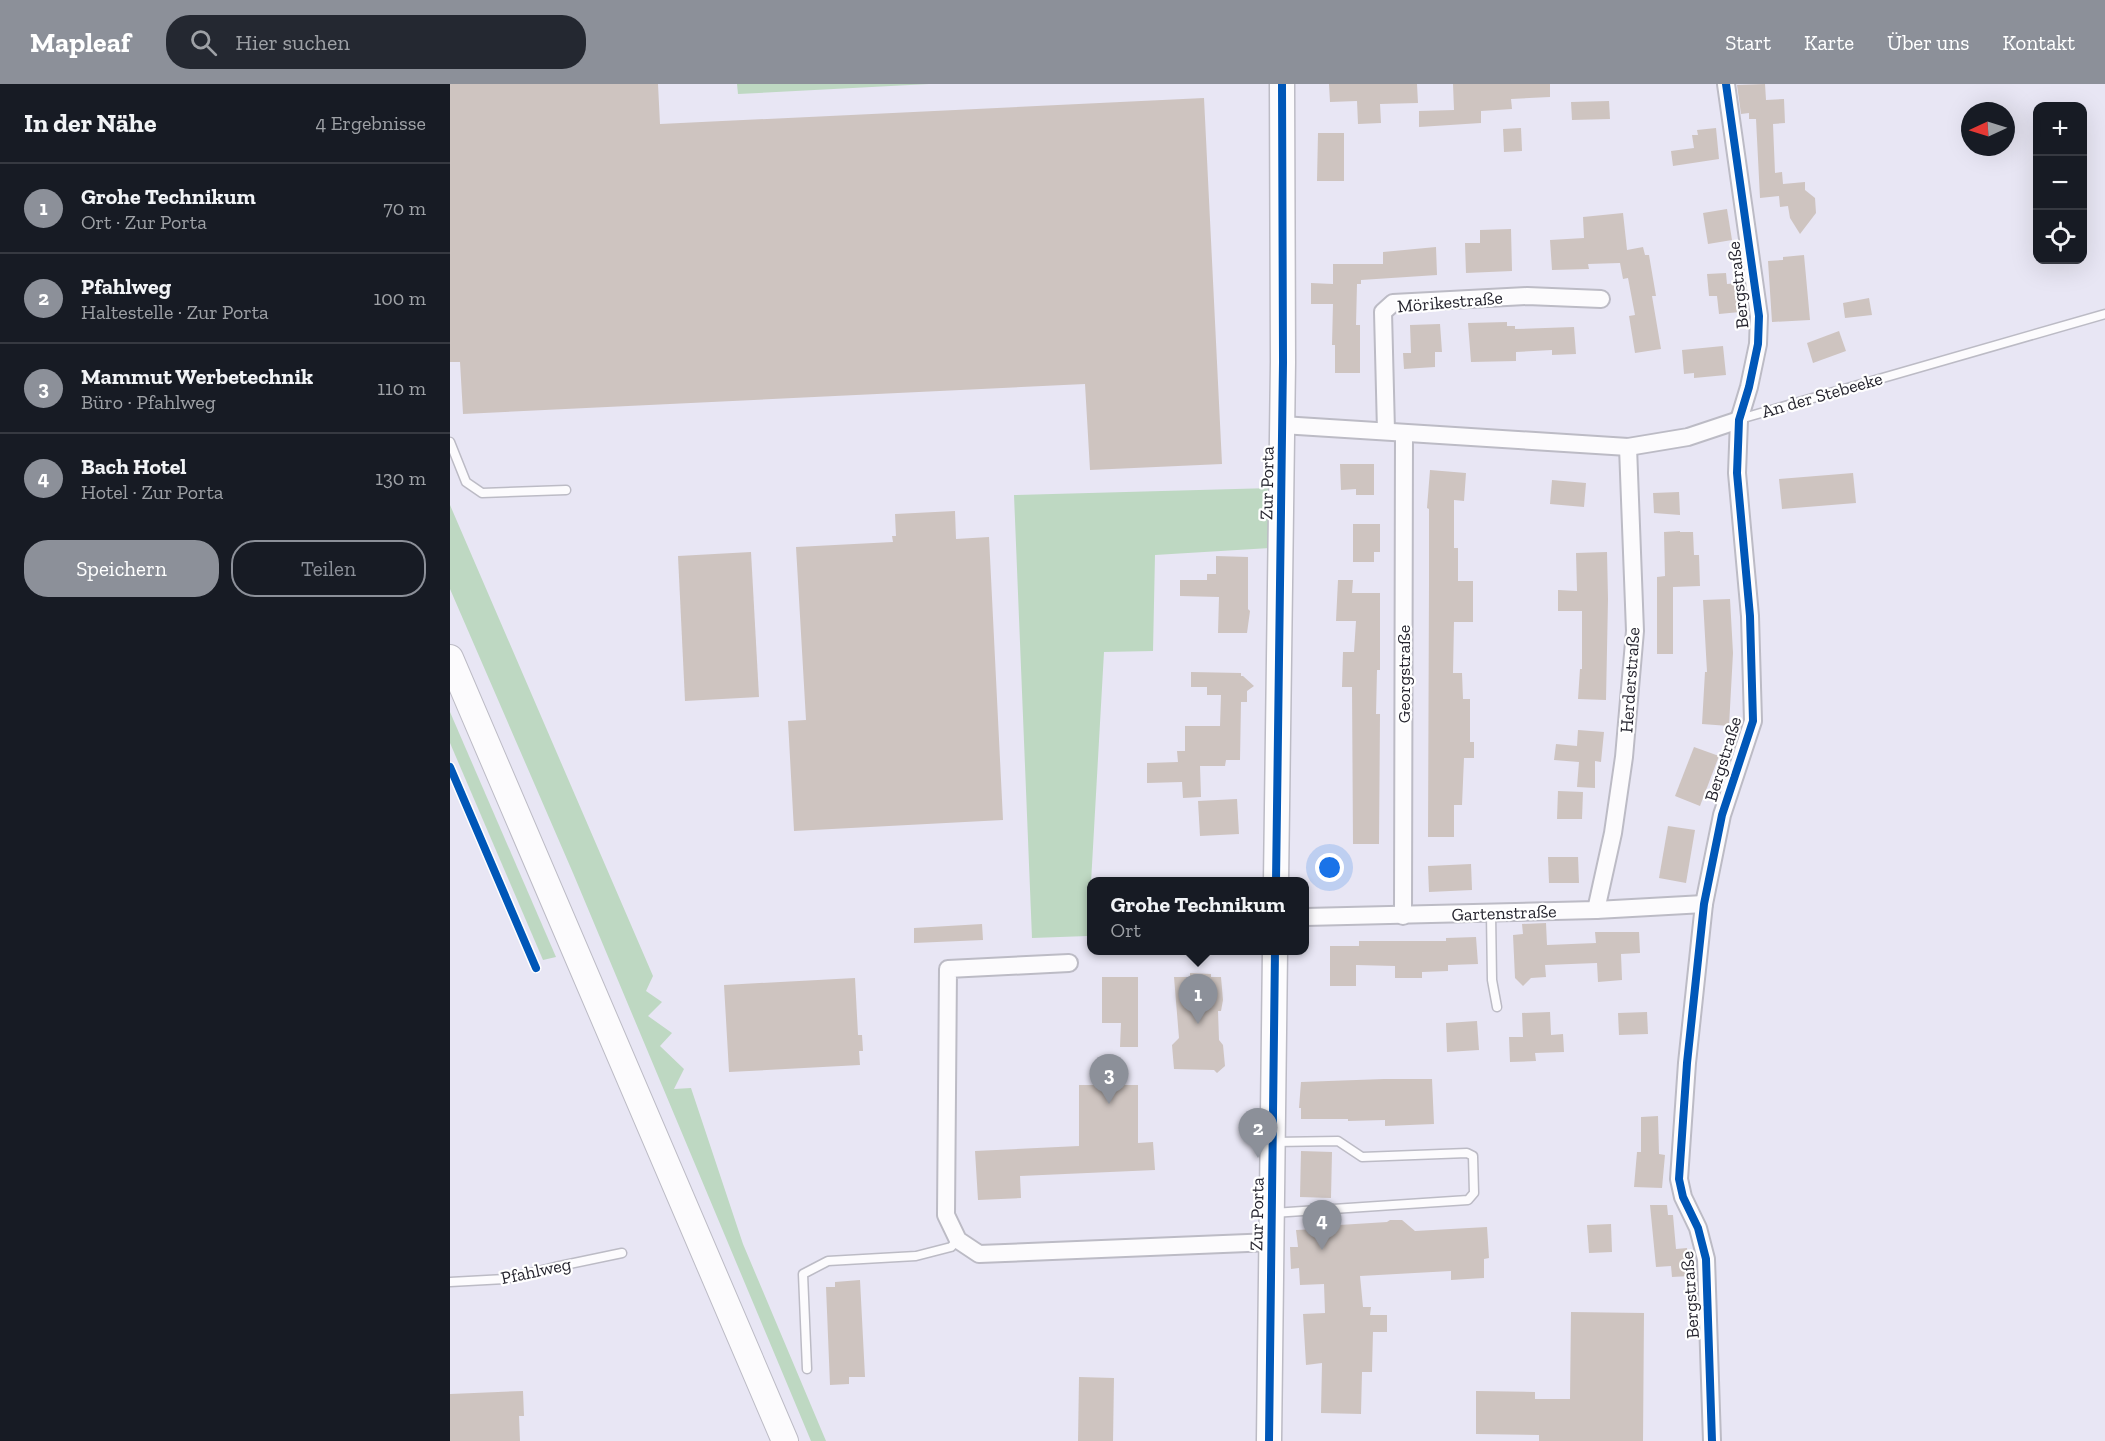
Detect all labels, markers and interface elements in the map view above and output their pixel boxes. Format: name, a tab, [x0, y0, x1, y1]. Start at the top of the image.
search box	[166, 15, 586, 69]
text: Mapleaf	[30, 26, 130, 59]
icon: search	[187, 26, 220, 59]
text: Hier suchen	[235, 29, 350, 56]
text: Start	[1725, 30, 1771, 55]
text: Karte	[1804, 30, 1854, 55]
text: Über uns	[1887, 30, 1969, 55]
text: Kontakt	[2002, 30, 2075, 55]
north arrow	[1961, 102, 2015, 156]
map controls	[2033, 102, 2087, 264]
button: +	[2033, 102, 2087, 156]
text: In der Nähe	[24, 107, 156, 139]
text: 4 Ergebnisse	[316, 111, 426, 135]
button: −	[2033, 156, 2087, 210]
text: Grohe Technikum	[81, 183, 256, 210]
text: 1	[39, 196, 48, 220]
text: 70 m	[383, 196, 426, 220]
text: Ort · Zur Porta	[81, 210, 207, 234]
button: locate	[2033, 210, 2087, 264]
street label: Bergstraße	[1722, 240, 1754, 330]
text: Pfahlweg	[81, 273, 171, 300]
text: 2	[38, 286, 49, 310]
text: 100 m	[373, 286, 426, 310]
street label: Mörikestraße	[1396, 286, 1504, 318]
text: Haltestelle · Zur Porta	[81, 300, 269, 324]
text: Mammut Werbetechnik	[81, 363, 313, 390]
street label: An der Stebeeke	[1759, 367, 1885, 423]
text: 3	[38, 376, 49, 400]
text: 110 m	[377, 376, 426, 400]
text: Büro · Pfahlweg	[81, 390, 216, 414]
street label: Zur Porta	[1255, 446, 1279, 520]
text: Bach Hotel	[81, 453, 187, 480]
text: 4	[38, 466, 49, 490]
text: 130 m	[375, 466, 426, 490]
text: Hotel · Zur Porta	[81, 480, 223, 504]
button: Speichern	[24, 540, 219, 597]
button: Teilen	[231, 540, 426, 597]
street label: Georgstraße	[1393, 625, 1415, 723]
street label: Herderstraße	[1615, 626, 1645, 734]
street label: Bergstraße	[1700, 714, 1746, 804]
your location	[1315, 853, 1344, 882]
popup	[1087, 877, 1309, 955]
text: Grohe Technikum	[1111, 891, 1285, 918]
street label: Gartenstraße	[1451, 900, 1557, 926]
text: Ort	[1111, 918, 1141, 942]
pin: 1	[1178, 974, 1218, 1024]
pin: 3	[1090, 1054, 1128, 1104]
pin: 2	[1238, 1108, 1278, 1158]
street label: Zur Porta	[1245, 1177, 1269, 1251]
pin: 4	[1302, 1200, 1342, 1250]
street label: Bergstraße	[1676, 1250, 1704, 1340]
street label: Pfahlweg	[499, 1253, 573, 1289]

